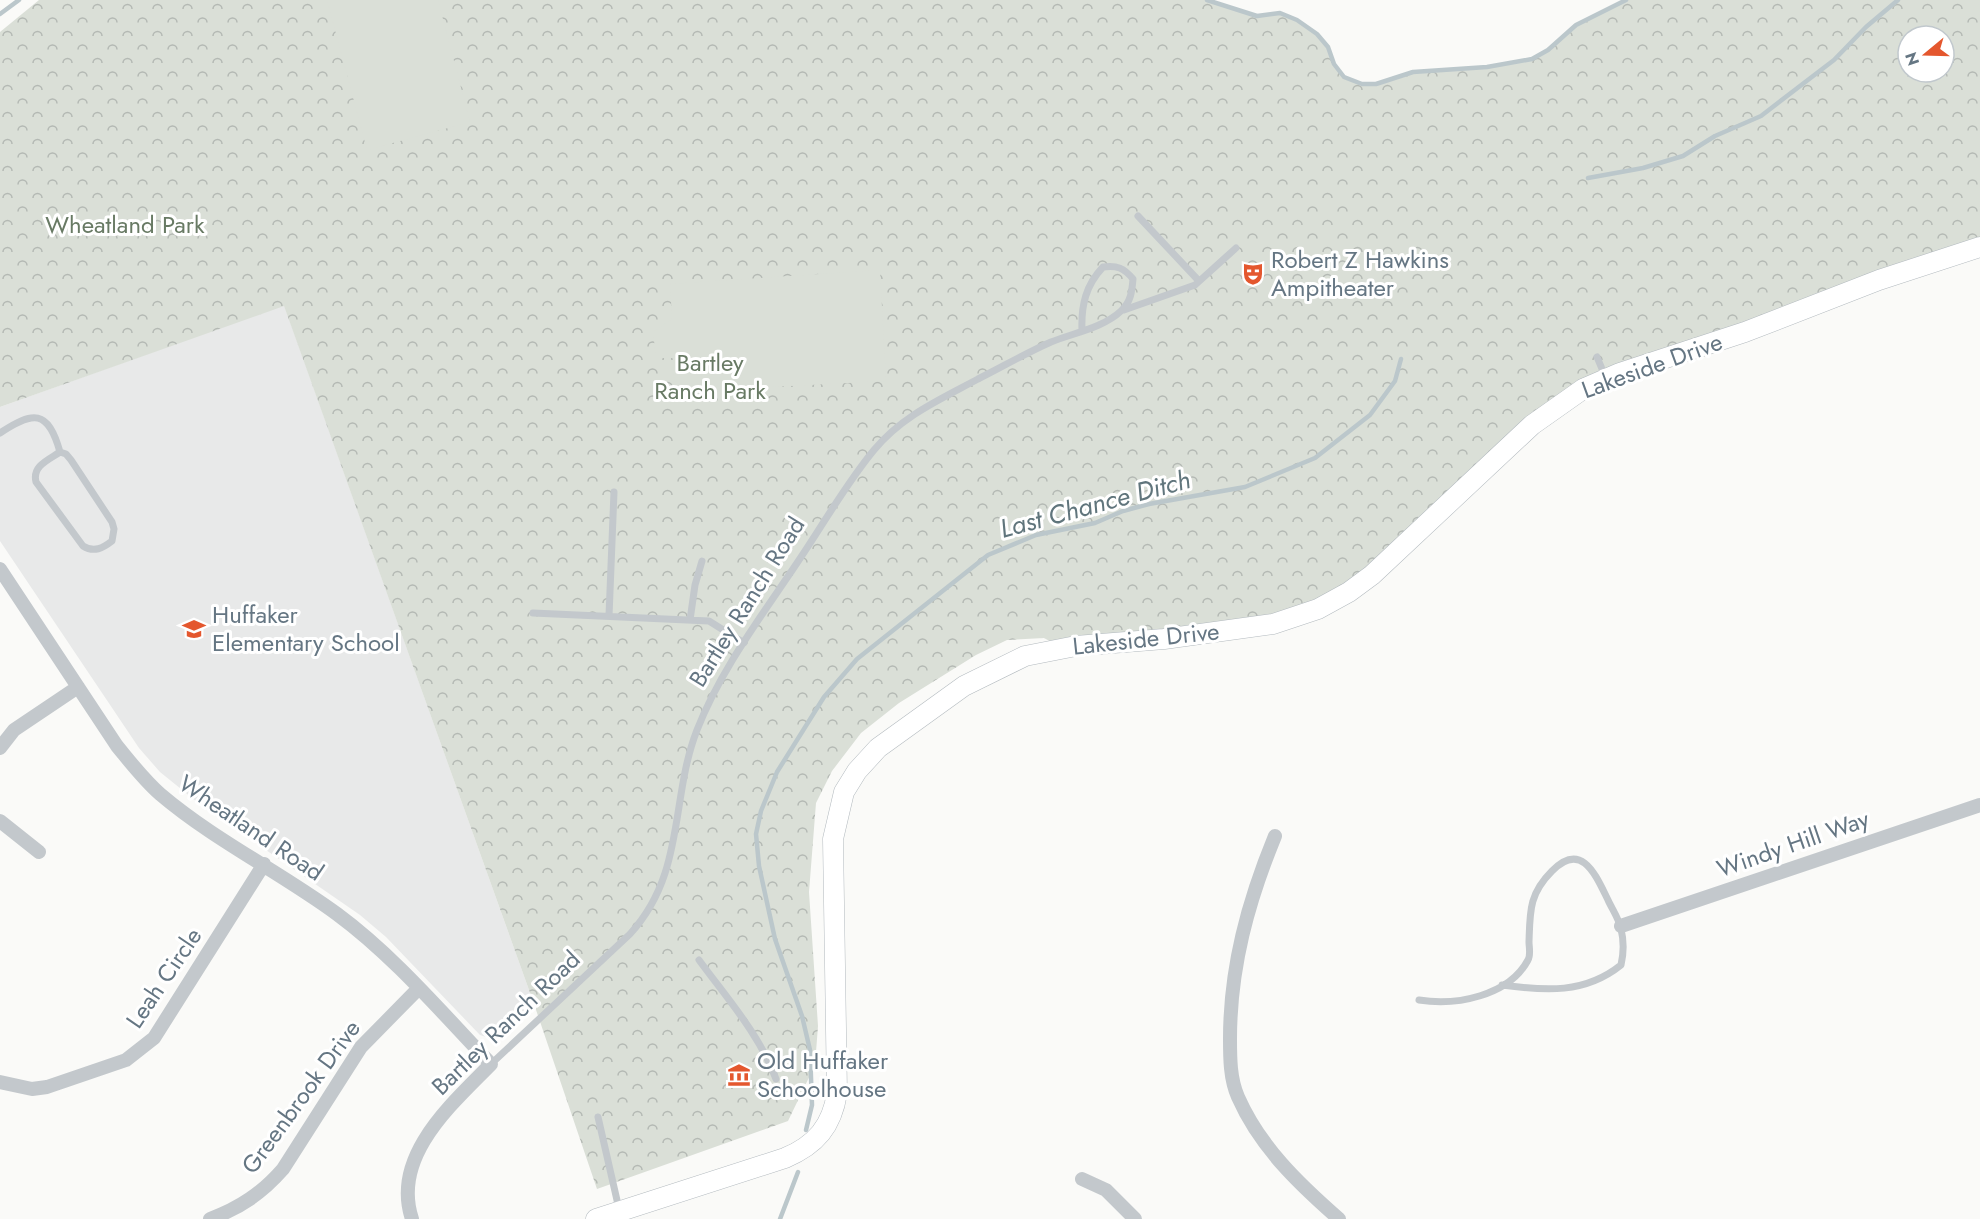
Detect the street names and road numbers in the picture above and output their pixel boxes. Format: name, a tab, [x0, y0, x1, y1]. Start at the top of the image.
street label: Lakeside Drive	[1577, 324, 1727, 407]
street label: Bartley Ranch Road	[680, 510, 813, 694]
street label: Lakeside Drive	[1071, 613, 1221, 664]
street label: Wheatland Road	[172, 766, 331, 889]
street label: Windy Hill Way	[1712, 801, 1874, 886]
street label: Leah Circle	[117, 921, 210, 1035]
street label: Bartley Ranch Road	[423, 942, 588, 1103]
street label: Greenbrook Drive	[233, 1013, 368, 1181]

